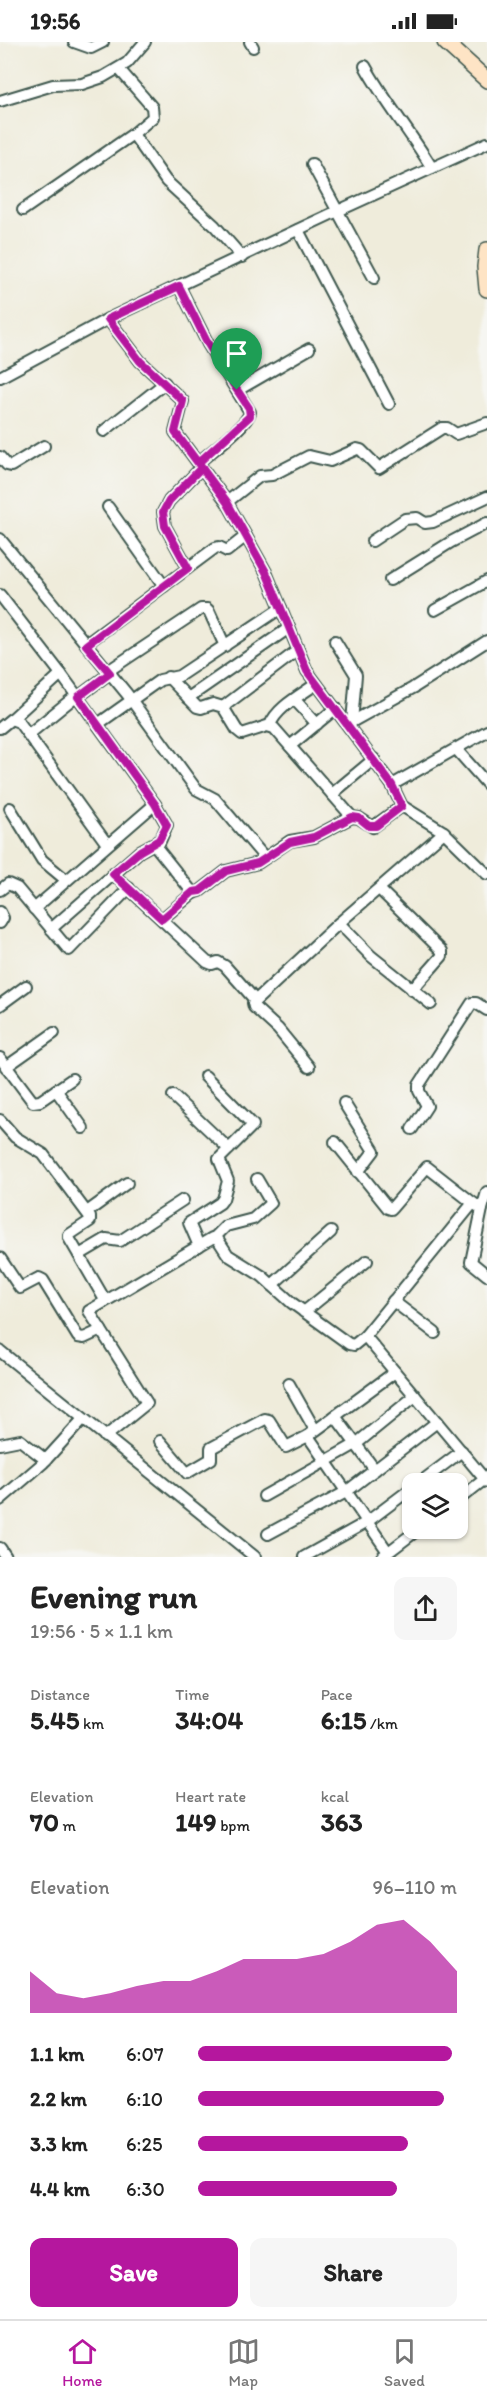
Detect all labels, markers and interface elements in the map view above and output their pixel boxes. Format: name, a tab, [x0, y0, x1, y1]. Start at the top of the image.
text: 19:56	[30, 8, 80, 35]
pin	[211, 328, 262, 390]
icon: arrive	[220, 337, 253, 370]
map controls	[402, 1473, 468, 1539]
button: layers	[402, 1473, 468, 1539]
text: Evening run	[30, 1577, 197, 1616]
button: share	[394, 1577, 457, 1640]
text: 19:56 · 5 × 1.1 km	[30, 1619, 173, 1643]
text: Distance	[30, 1685, 90, 1704]
text: Time	[175, 1685, 209, 1704]
text: Pace	[321, 1685, 353, 1704]
text: 5.45	[30, 1704, 79, 1736]
text: 34:04	[175, 1704, 243, 1736]
text: 6:15	[321, 1704, 367, 1736]
text: km	[79, 1714, 104, 1733]
text: /km	[367, 1714, 398, 1733]
text: Elevation	[30, 1787, 94, 1806]
text: Heart rate	[175, 1787, 246, 1806]
text: kcal	[321, 1787, 349, 1806]
text: 70	[30, 1806, 59, 1838]
text: 149	[175, 1806, 217, 1838]
text: 363	[321, 1806, 363, 1838]
text: m	[59, 1816, 76, 1835]
text: bpm	[217, 1816, 250, 1835]
text: Elevation	[30, 1875, 109, 1899]
text: 96–110 m	[373, 1875, 457, 1899]
text: 1.1 km	[30, 2042, 84, 2066]
text: 6:07	[126, 2042, 164, 2066]
text: 2.2 km	[30, 2087, 87, 2111]
text: 6:10	[126, 2087, 163, 2111]
text: 3.3 km	[30, 2132, 88, 2156]
text: 6:25	[126, 2132, 163, 2156]
text: 4.4 km	[30, 2177, 90, 2201]
text: 6:30	[126, 2177, 165, 2201]
button: Save	[30, 2238, 238, 2307]
button: Share	[250, 2238, 457, 2307]
tab: Home	[62, 2335, 102, 2390]
tab: Map	[227, 2335, 260, 2390]
tab: Saved	[384, 2335, 425, 2390]

